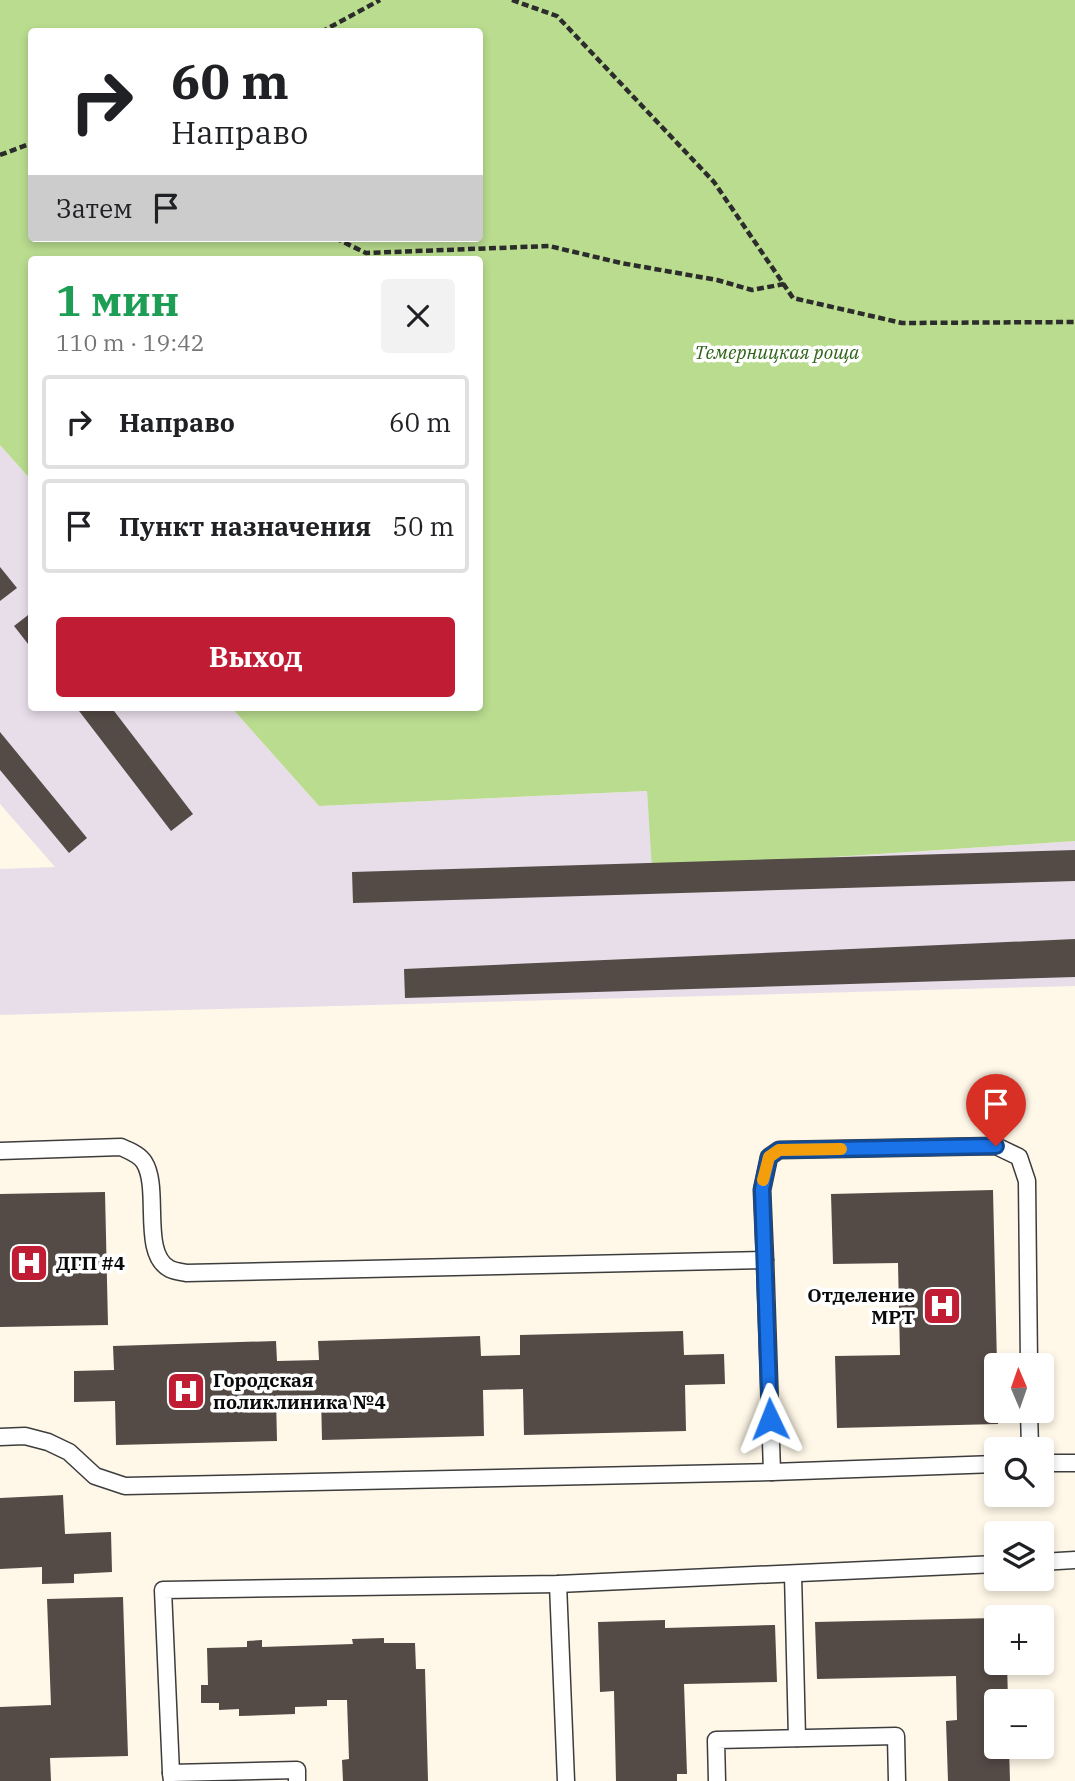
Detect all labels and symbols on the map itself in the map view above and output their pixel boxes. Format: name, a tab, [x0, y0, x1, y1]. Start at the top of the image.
park label: Темерницкая роща	[695, 340, 860, 364]
pin	[966, 1074, 1026, 1146]
hospital icon: ДГП #4	[8, 1242, 50, 1284]
place label: ДГП #4	[56, 1251, 125, 1275]
place label: Отделение МРТ	[807, 1283, 915, 1329]
hospital icon: Отделение МРТ	[921, 1285, 963, 1327]
north arrow	[984, 1353, 1054, 1423]
place label: Городская поликлиника №4	[213, 1368, 386, 1414]
hospital icon: Городская поликлиника №4	[165, 1370, 207, 1412]
position arrow	[733, 1382, 807, 1456]

